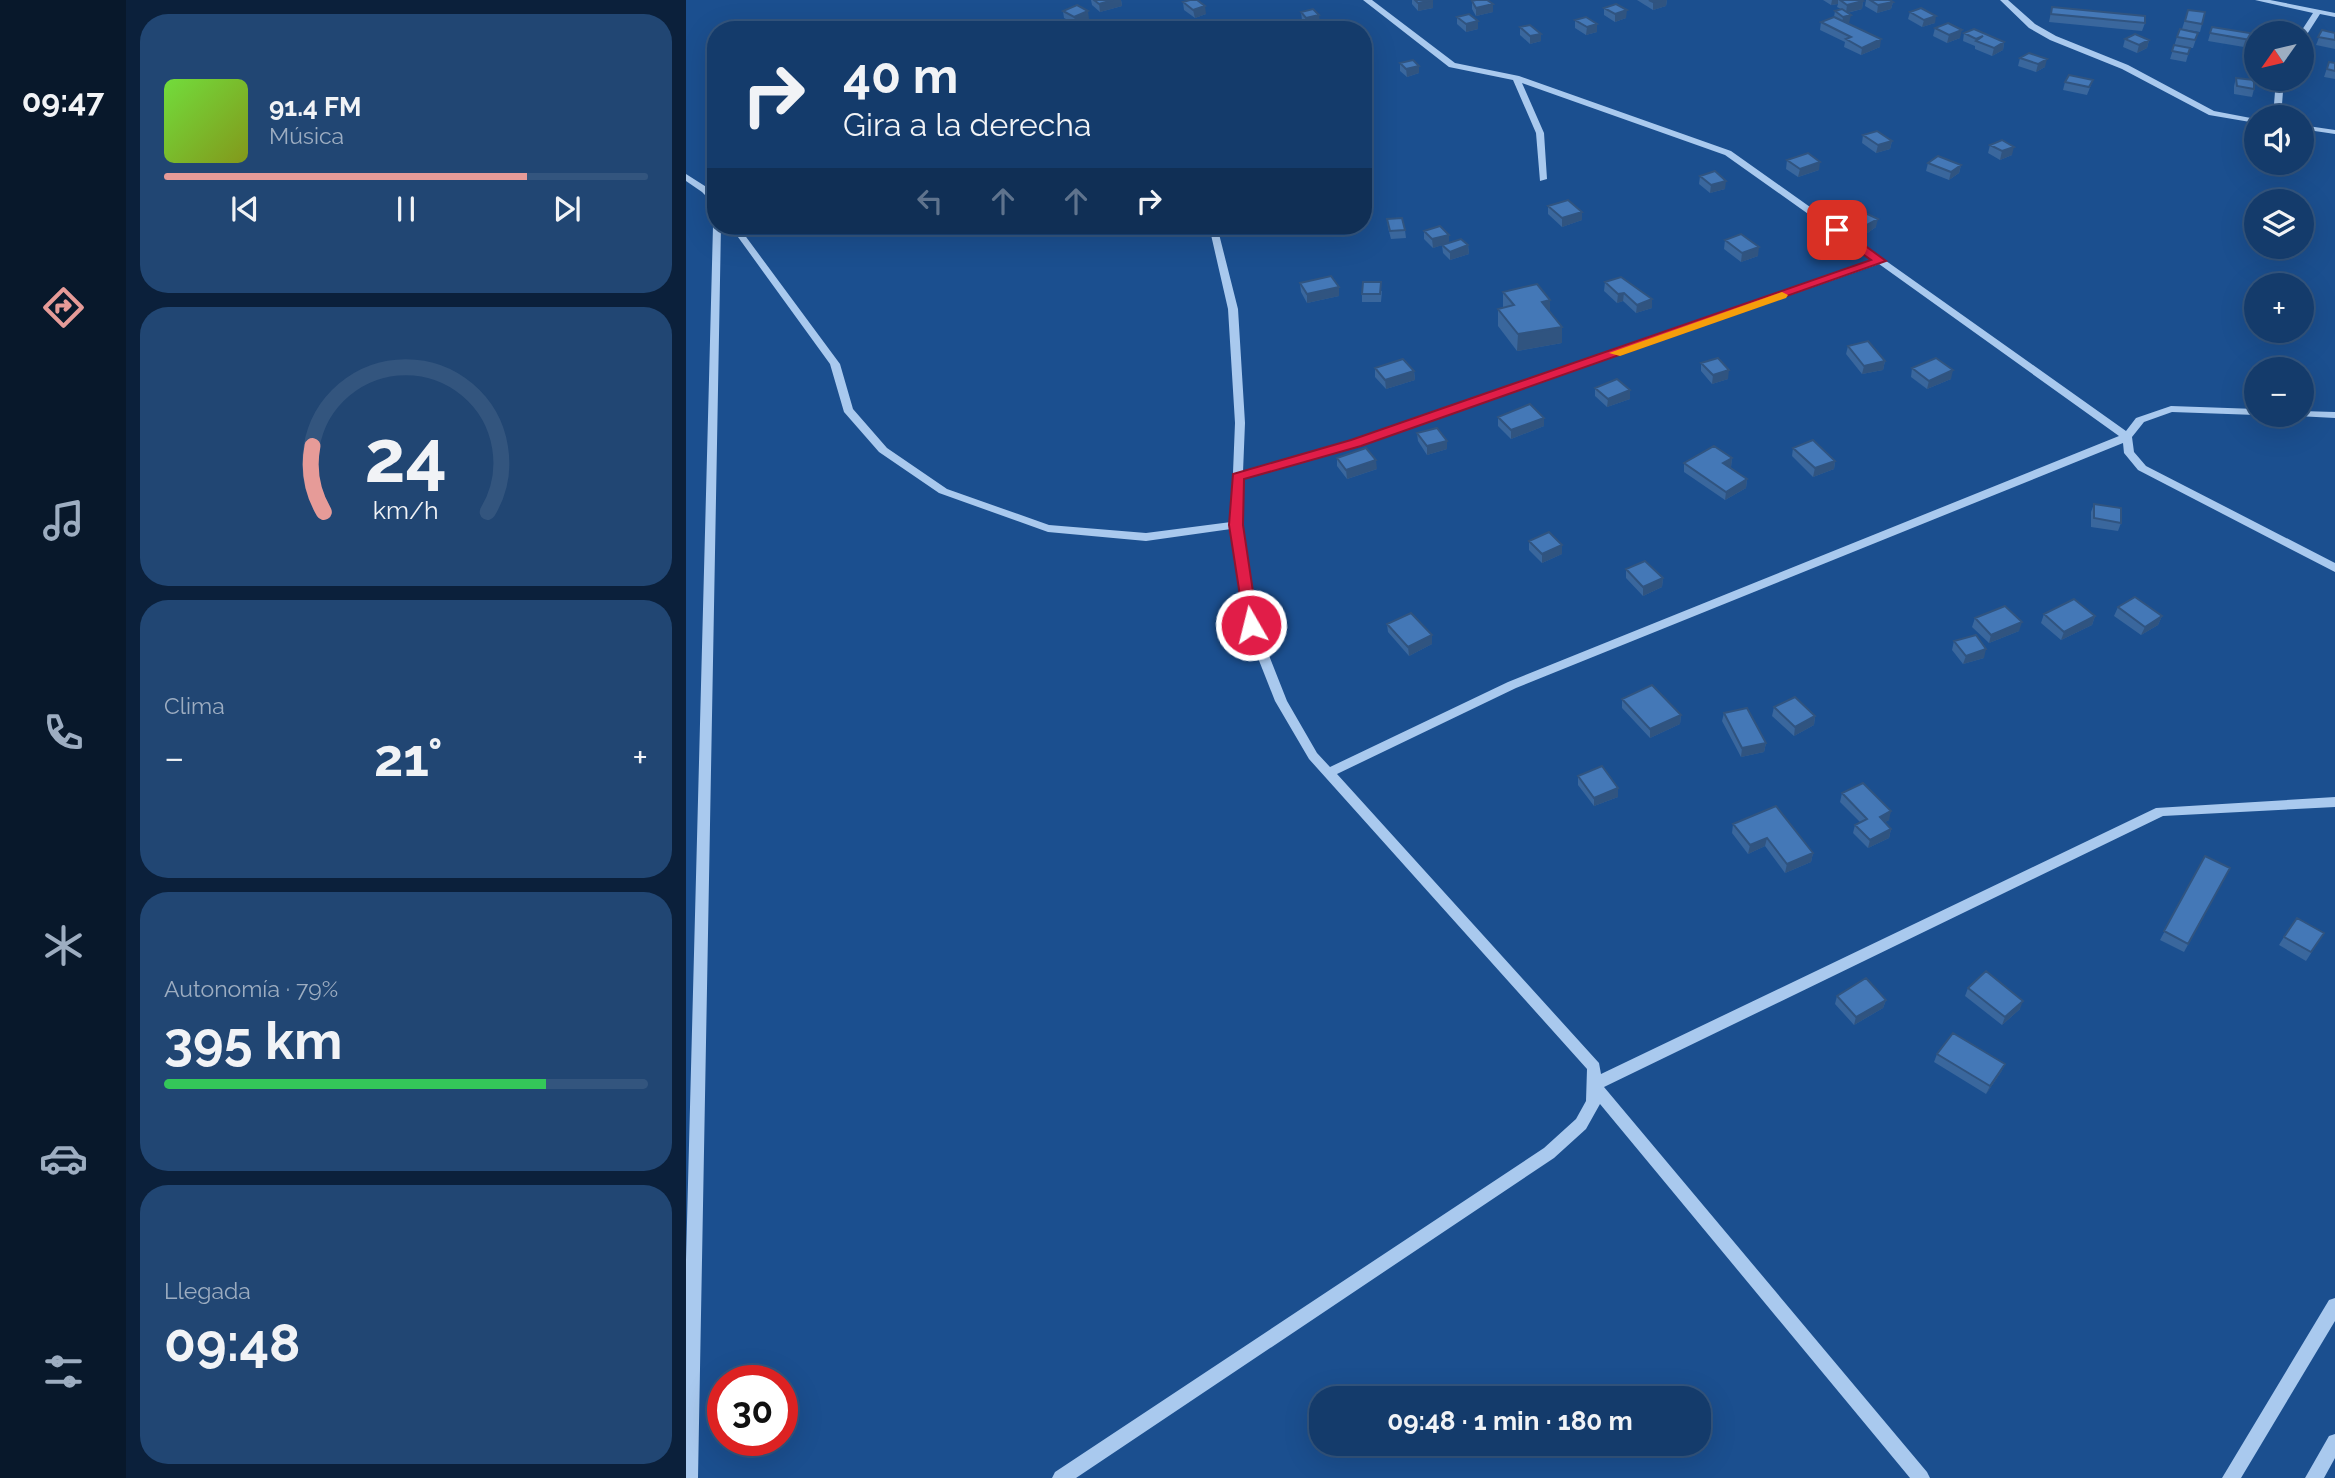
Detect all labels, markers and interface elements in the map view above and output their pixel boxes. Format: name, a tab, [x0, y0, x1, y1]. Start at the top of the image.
north arrow	[2244, 21, 2314, 91]
map controls	[2244, 21, 2314, 427]
text: 40 m	[843, 47, 958, 104]
icon: right	[728, 49, 819, 140]
text: 09:47	[22, 82, 104, 119]
text: 91.4 FM	[269, 92, 362, 122]
button: sound	[2244, 105, 2314, 175]
text: Gira a la derecha	[843, 106, 1091, 143]
text: Música	[269, 122, 344, 149]
icon: left	[911, 182, 949, 220]
icon: ahead	[984, 182, 1022, 220]
icon: ahead	[1057, 182, 1095, 220]
icon: right	[1130, 182, 1168, 220]
button: layers	[2244, 189, 2314, 259]
icon: previous	[226, 190, 264, 228]
icon: pause	[387, 190, 425, 228]
icon: next	[548, 190, 586, 228]
pin	[1807, 200, 1867, 260]
icon: arrive	[1818, 211, 1856, 249]
button: +	[2244, 273, 2314, 343]
icon: directions	[39, 283, 88, 332]
button: −	[2244, 357, 2314, 427]
text: 24	[365, 415, 447, 500]
text: km/h	[373, 495, 439, 525]
icon: music	[39, 496, 88, 545]
position arrow	[1214, 588, 1288, 662]
text: Clima	[164, 692, 225, 719]
icon: phone	[39, 708, 88, 757]
text: 21°	[374, 727, 443, 788]
text: −	[164, 735, 184, 780]
text: +	[632, 735, 648, 780]
icon: climate	[39, 921, 88, 970]
text: Autonomía · 79%	[164, 975, 338, 1002]
text: 395 km	[164, 1010, 342, 1071]
icon: car	[39, 1134, 88, 1183]
text: Llegada	[164, 1277, 251, 1304]
text: 09:48	[164, 1312, 301, 1373]
icon: filters	[39, 1347, 88, 1396]
speed limit sign: 30	[707, 1365, 798, 1456]
text: 09:48 · 1 min · 180 m	[1387, 1406, 1633, 1436]

